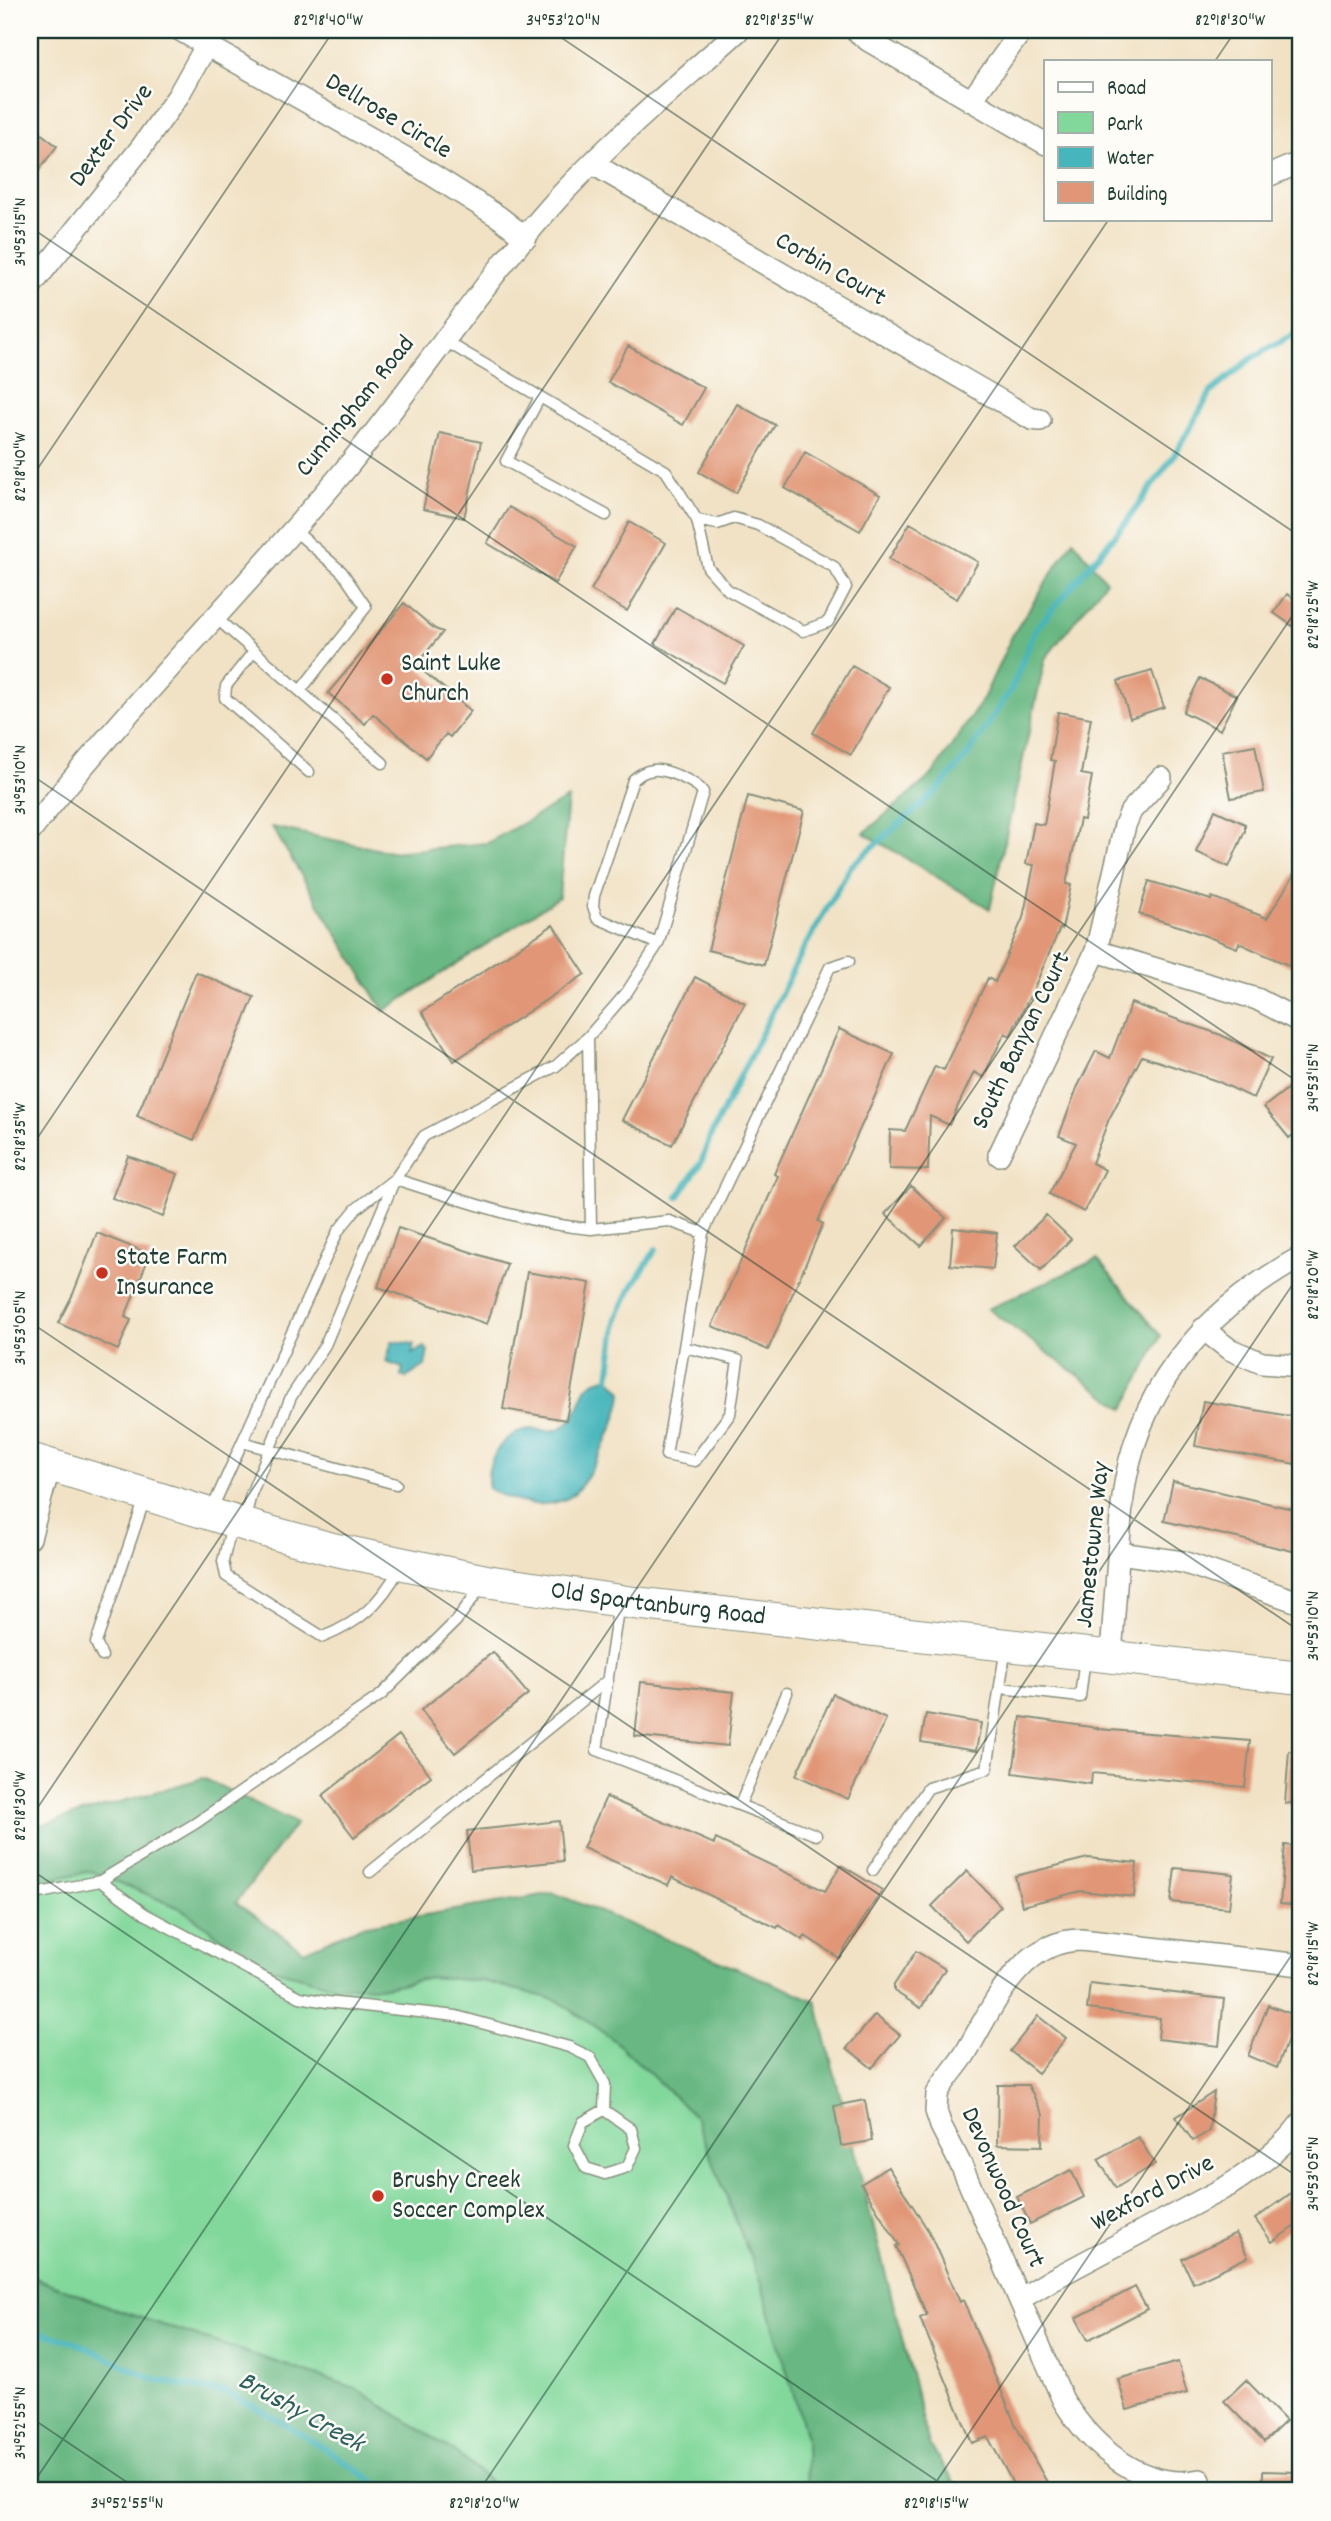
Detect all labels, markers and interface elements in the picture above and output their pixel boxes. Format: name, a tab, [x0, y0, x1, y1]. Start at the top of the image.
text: 82°18'40"W	[293, 9, 363, 34]
text: 34°53'20"N	[526, 9, 600, 34]
text: 82°18'35"W	[745, 9, 814, 34]
text: 82°18'30"W	[1195, 9, 1266, 34]
legend	[1044, 60, 1272, 220]
street label: Dellrose Circle	[318, 65, 458, 169]
text: Road	[1107, 75, 1146, 105]
street label: Dexter Drive	[61, 76, 163, 196]
text: Park	[1107, 111, 1143, 141]
text: Water	[1107, 145, 1154, 175]
text: Building	[1107, 181, 1167, 211]
text: 34°53'15"N	[9, 198, 34, 266]
street label: Corbin Court	[768, 223, 893, 317]
street label: Cunningham Road	[287, 328, 425, 486]
text: 82°18'40"W	[9, 432, 34, 502]
text: 82°18'25"W	[1302, 580, 1327, 649]
place label: Saint Luke Church	[401, 646, 501, 713]
marker: Saint Luke Church	[379, 671, 395, 687]
text: 34°53'10"N	[9, 745, 34, 815]
street label: South Banyan Court	[963, 945, 1081, 1136]
text: 34°53'15"N	[1302, 1044, 1327, 1112]
text: 82°18'35"W	[9, 1102, 34, 1171]
place label: State Farm Insurance	[116, 1240, 228, 1307]
text: 82°18'20"W	[1302, 1249, 1327, 1320]
marker: State Farm Insurance	[94, 1265, 110, 1281]
text: 34°53'05"N	[9, 1291, 34, 1365]
street label: Jamestowne Way	[1067, 1460, 1121, 1630]
street label: Old Spartanburg Road	[548, 1572, 767, 1636]
text: 34°53'10"N	[1302, 1591, 1327, 1661]
text: 82°18'30"W	[9, 1770, 34, 1841]
text: 82°18'15"W	[1302, 1921, 1327, 1986]
street label: Devonwood Court	[950, 2102, 1054, 2275]
text: 34°53'05"N	[1302, 2137, 1327, 2211]
street label: Wexford Drive	[1085, 2146, 1221, 2242]
place label: Brushy Creek Soccer Complex	[392, 2163, 545, 2230]
marker: Brushy Creek Soccer Complex	[370, 2188, 386, 2204]
water label: Brushy Creek	[230, 2363, 372, 2466]
text: 34°52'55"N	[9, 2387, 34, 2459]
text: 34°52'55"N	[91, 2492, 163, 2517]
text: 82°18'20"W	[449, 2492, 520, 2517]
text: 82°18'15"W	[904, 2492, 969, 2517]

